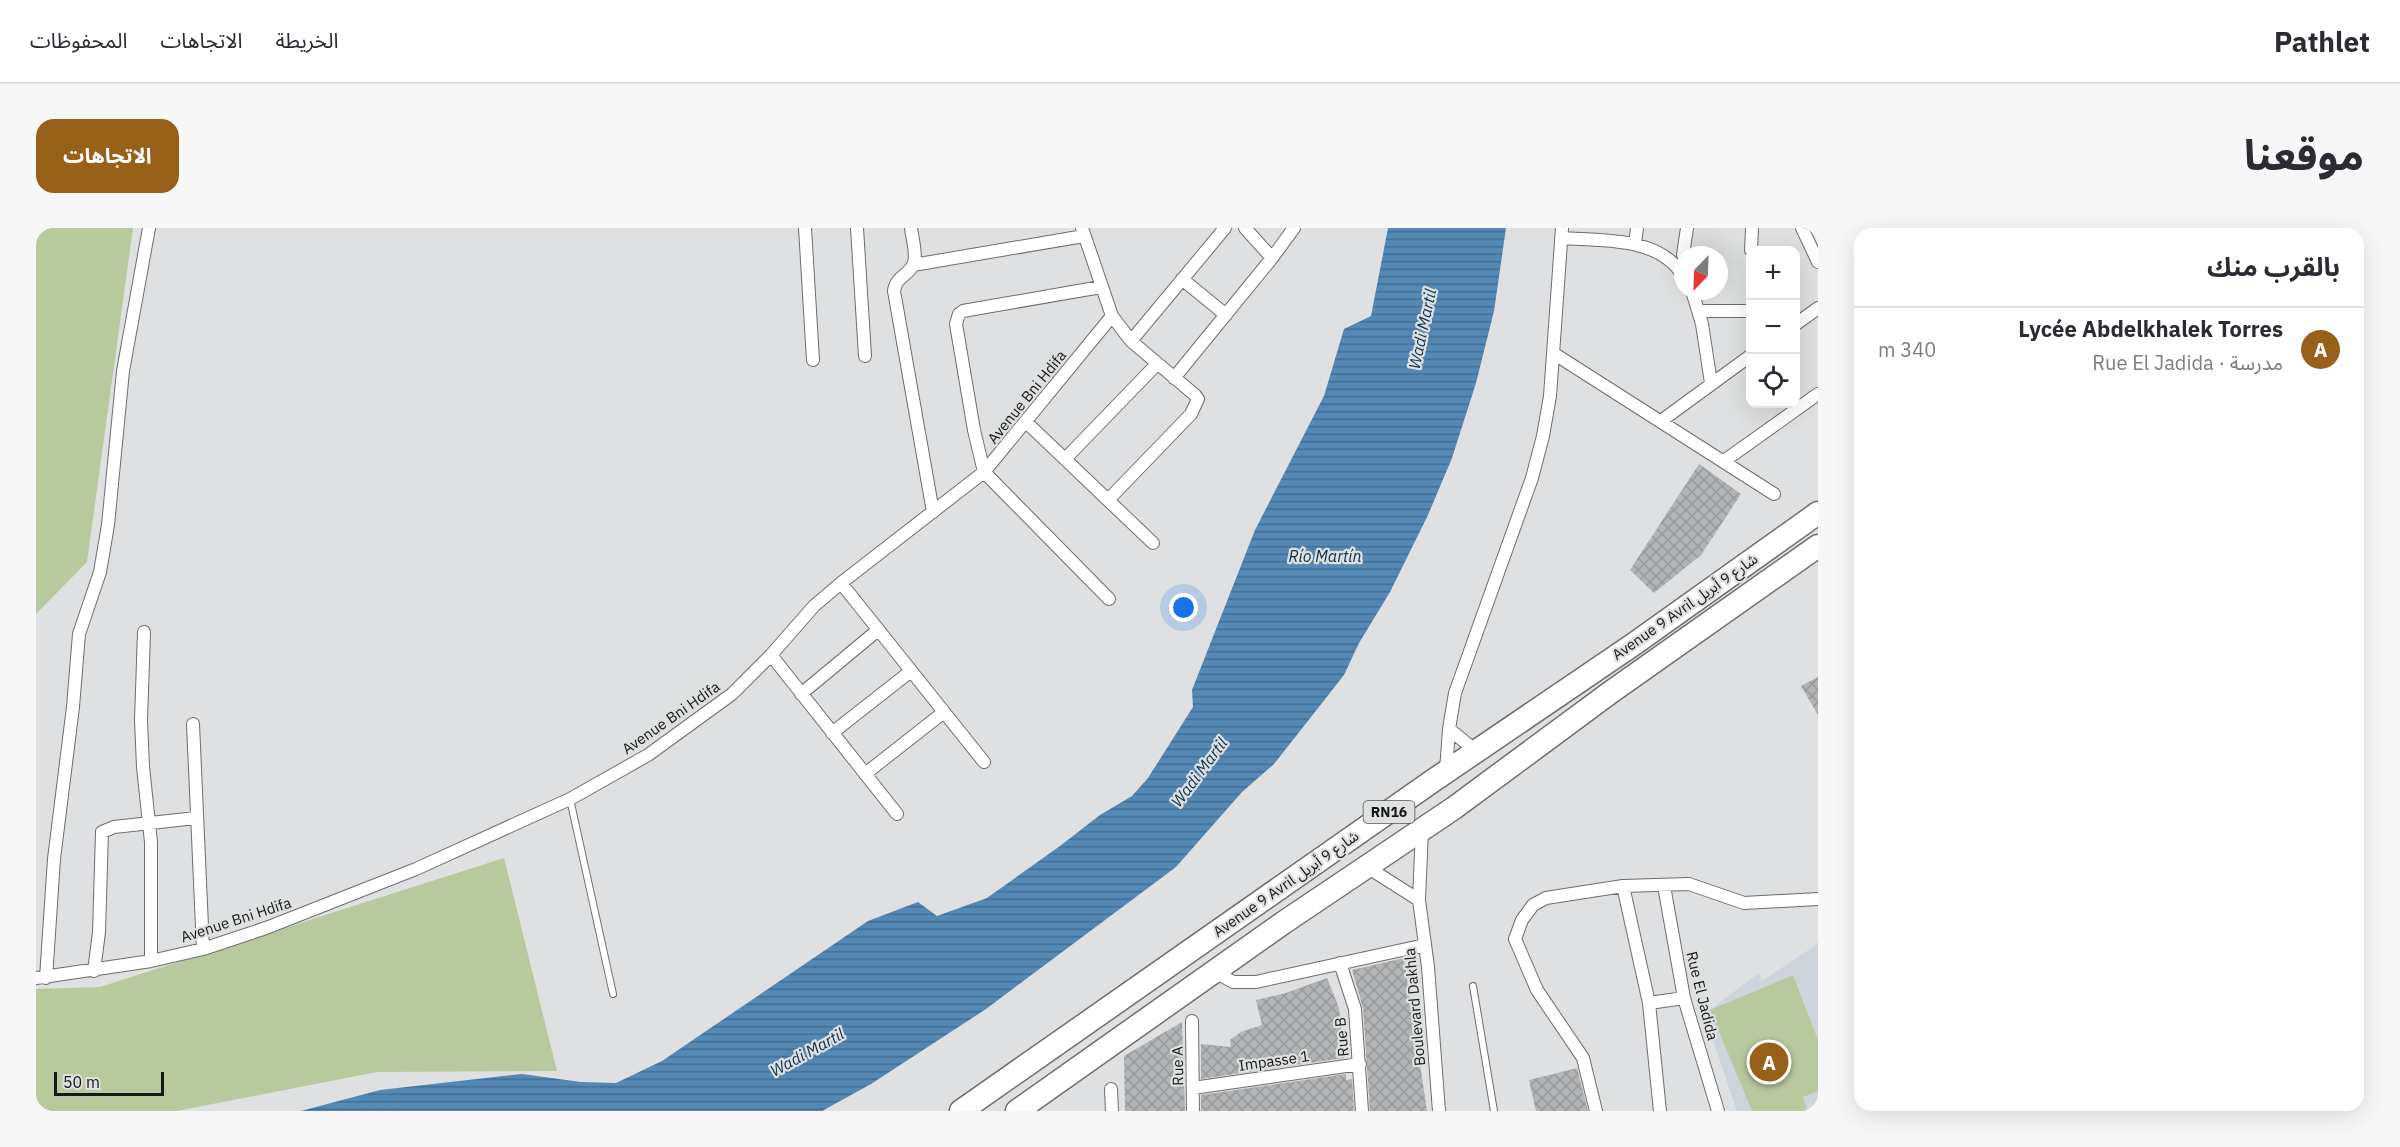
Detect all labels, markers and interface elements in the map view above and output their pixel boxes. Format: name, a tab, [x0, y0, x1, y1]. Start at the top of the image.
text: Pathlet	[2274, 23, 2370, 60]
text: المحفوظات	[30, 26, 127, 54]
text: الاتجاهات	[160, 26, 242, 54]
text: الخريطة	[275, 26, 338, 54]
button: الاتجاهات	[36, 119, 179, 193]
text: موقعنا	[2244, 127, 2364, 182]
north arrow	[1674, 246, 1728, 300]
map controls	[1746, 246, 1800, 408]
button: +	[1746, 246, 1800, 300]
text: بالقرب منك	[2207, 249, 2340, 283]
water label: Wadi Martil	[1404, 286, 1440, 371]
button: −	[1746, 300, 1800, 354]
text: Lycée Abdelkhalek Torres	[2018, 314, 2283, 343]
text: 340 m	[1878, 336, 1936, 363]
text: A	[2314, 336, 2327, 363]
street label: Avenue Bni Hdifa	[983, 346, 1070, 447]
text: مدرسة · Rue El Jadida	[2092, 349, 2283, 376]
button: locate	[1746, 354, 1800, 408]
water label: Río Martín	[1289, 546, 1361, 566]
street label: Avenue 9 Avril شارع 9 أبريل	[1608, 549, 1763, 667]
your location	[1169, 593, 1198, 622]
street label: Avenue Bni Hdifa	[618, 677, 723, 758]
water label: Wadi Martil	[1166, 733, 1232, 811]
road number: RN16	[1364, 801, 1414, 823]
street label: Avenue 9 Avril شارع 9 أبريل	[1209, 826, 1364, 944]
street label: Avenue Bni Hdifa	[178, 893, 294, 946]
street label: Boulevard Dakhla	[1400, 947, 1429, 1067]
street label: Rue El Jadida	[1682, 949, 1723, 1042]
street label: Rue B	[1330, 1016, 1353, 1058]
water label: Wadi Martil	[766, 1023, 848, 1081]
pin: A	[1750, 1040, 1788, 1084]
street label: Rue A	[1168, 1046, 1187, 1086]
street label: Impasse 1	[1237, 1046, 1310, 1075]
scale bar	[54, 1069, 164, 1096]
text: 50 m	[63, 1072, 100, 1092]

